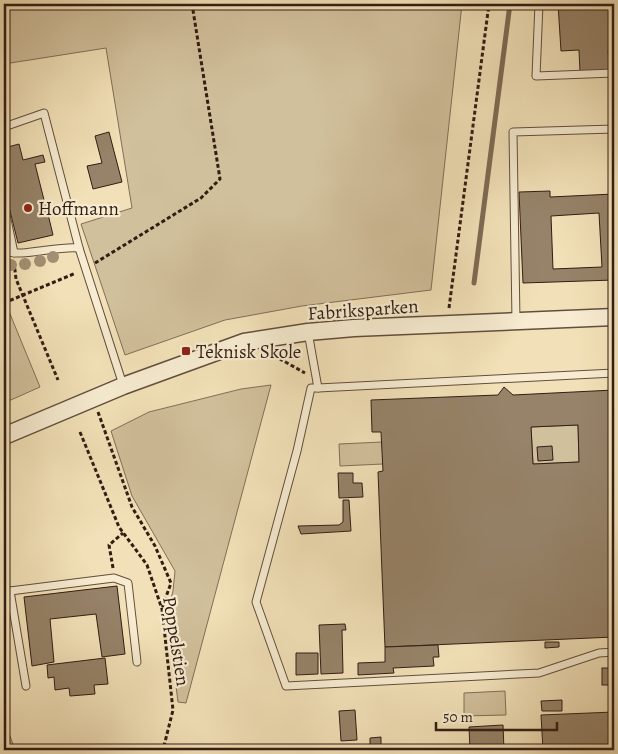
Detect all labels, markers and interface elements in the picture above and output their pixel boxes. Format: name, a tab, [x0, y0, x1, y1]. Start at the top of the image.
place label: Hoffmann	[38, 196, 119, 222]
marker: Hoffmann	[22, 202, 34, 214]
street label: Fabriksparken	[307, 293, 419, 327]
place label: Teknisk Skole	[196, 339, 301, 365]
marker: Teknisk Skole	[180, 345, 192, 357]
street label: Poppelstien	[156, 594, 196, 688]
scale bar	[436, 699, 557, 731]
text: 50 m	[443, 707, 473, 727]

